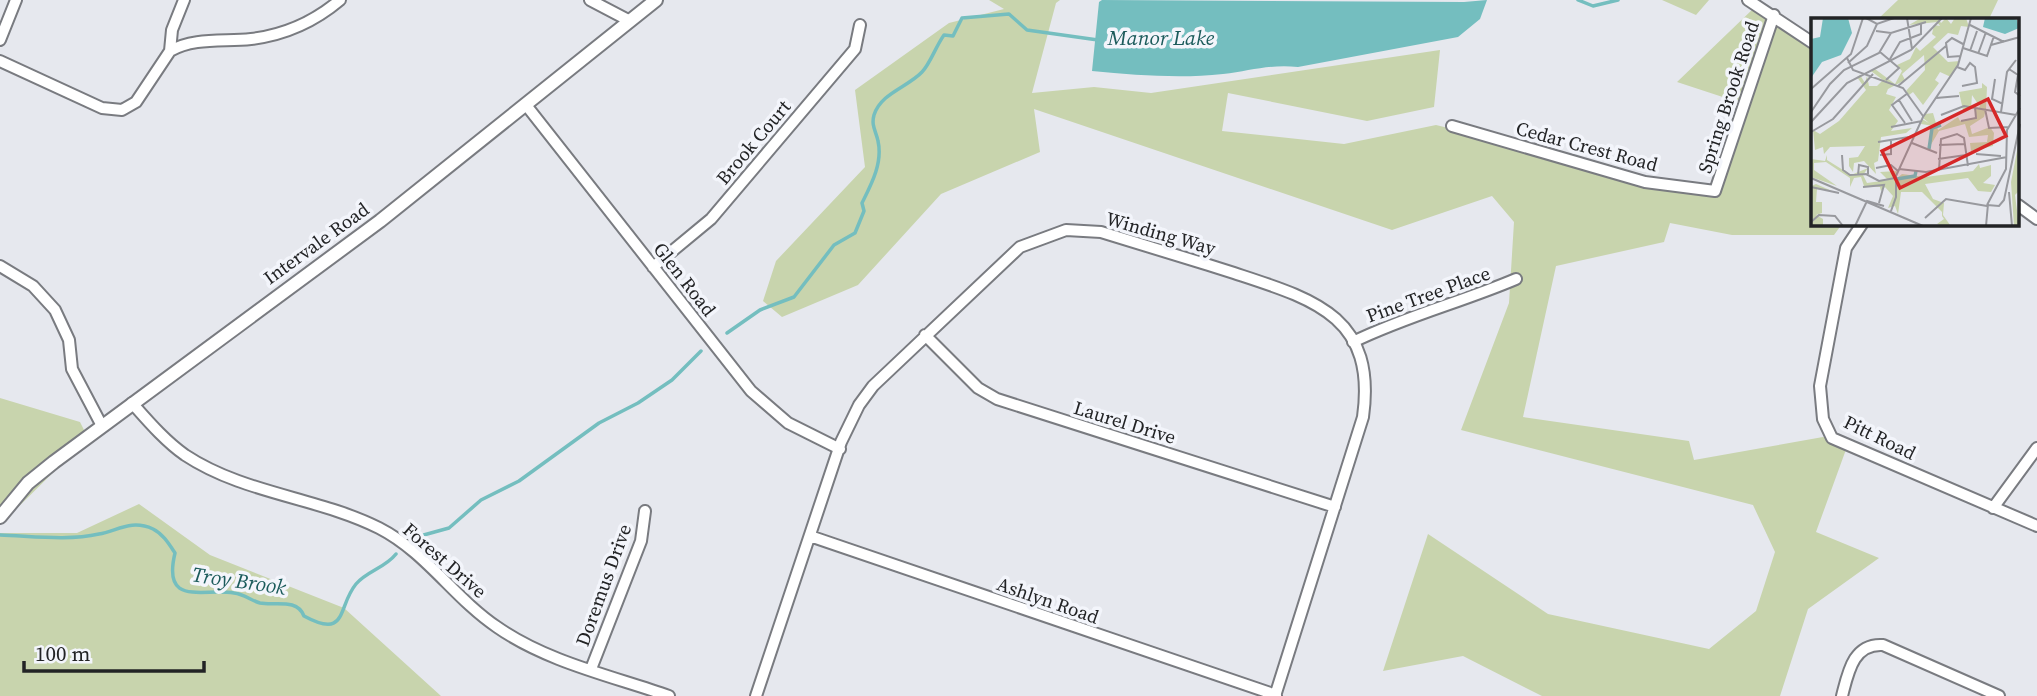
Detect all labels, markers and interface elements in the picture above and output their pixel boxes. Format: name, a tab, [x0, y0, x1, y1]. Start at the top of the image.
street label: Spring Brook Road	[1691, 17, 1765, 176]
inset map	[1811, 18, 2020, 226]
water label: Manor Lake	[1107, 23, 1215, 52]
street label: Brook Court	[710, 93, 797, 190]
street label: Cedar Crest Road	[1513, 115, 1661, 177]
street label: Intervale Road	[258, 196, 374, 290]
street label: Winding Way	[1103, 205, 1219, 261]
street label: Glen Road	[648, 237, 722, 322]
street label: Pine Tree Place	[1362, 260, 1494, 328]
street label: Laurel Drive	[1071, 394, 1179, 450]
street label: Pitt Road	[1840, 408, 1921, 466]
street label: Forest Drive	[398, 516, 492, 604]
street label: Doremus Drive	[569, 520, 637, 650]
water label: Troy Brook	[190, 560, 288, 601]
street label: Ashlyn Road	[994, 570, 1103, 630]
scale bar	[24, 630, 205, 674]
text: 100 m	[35, 639, 90, 668]

